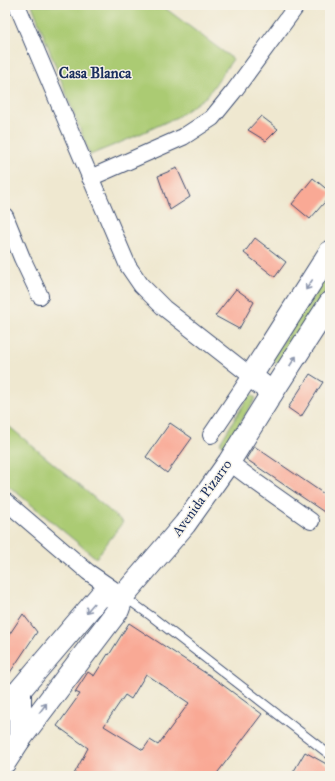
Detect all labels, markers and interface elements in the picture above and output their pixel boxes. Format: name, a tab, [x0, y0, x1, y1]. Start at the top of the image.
district label: Casa Blanca	[59, 64, 132, 82]
one-way arrow	[305, 279, 313, 290]
one-way arrow	[289, 356, 297, 367]
street label: Avenida Pizarro	[168, 456, 235, 540]
one-way arrow	[85, 603, 94, 613]
one-way arrow	[39, 703, 48, 714]

